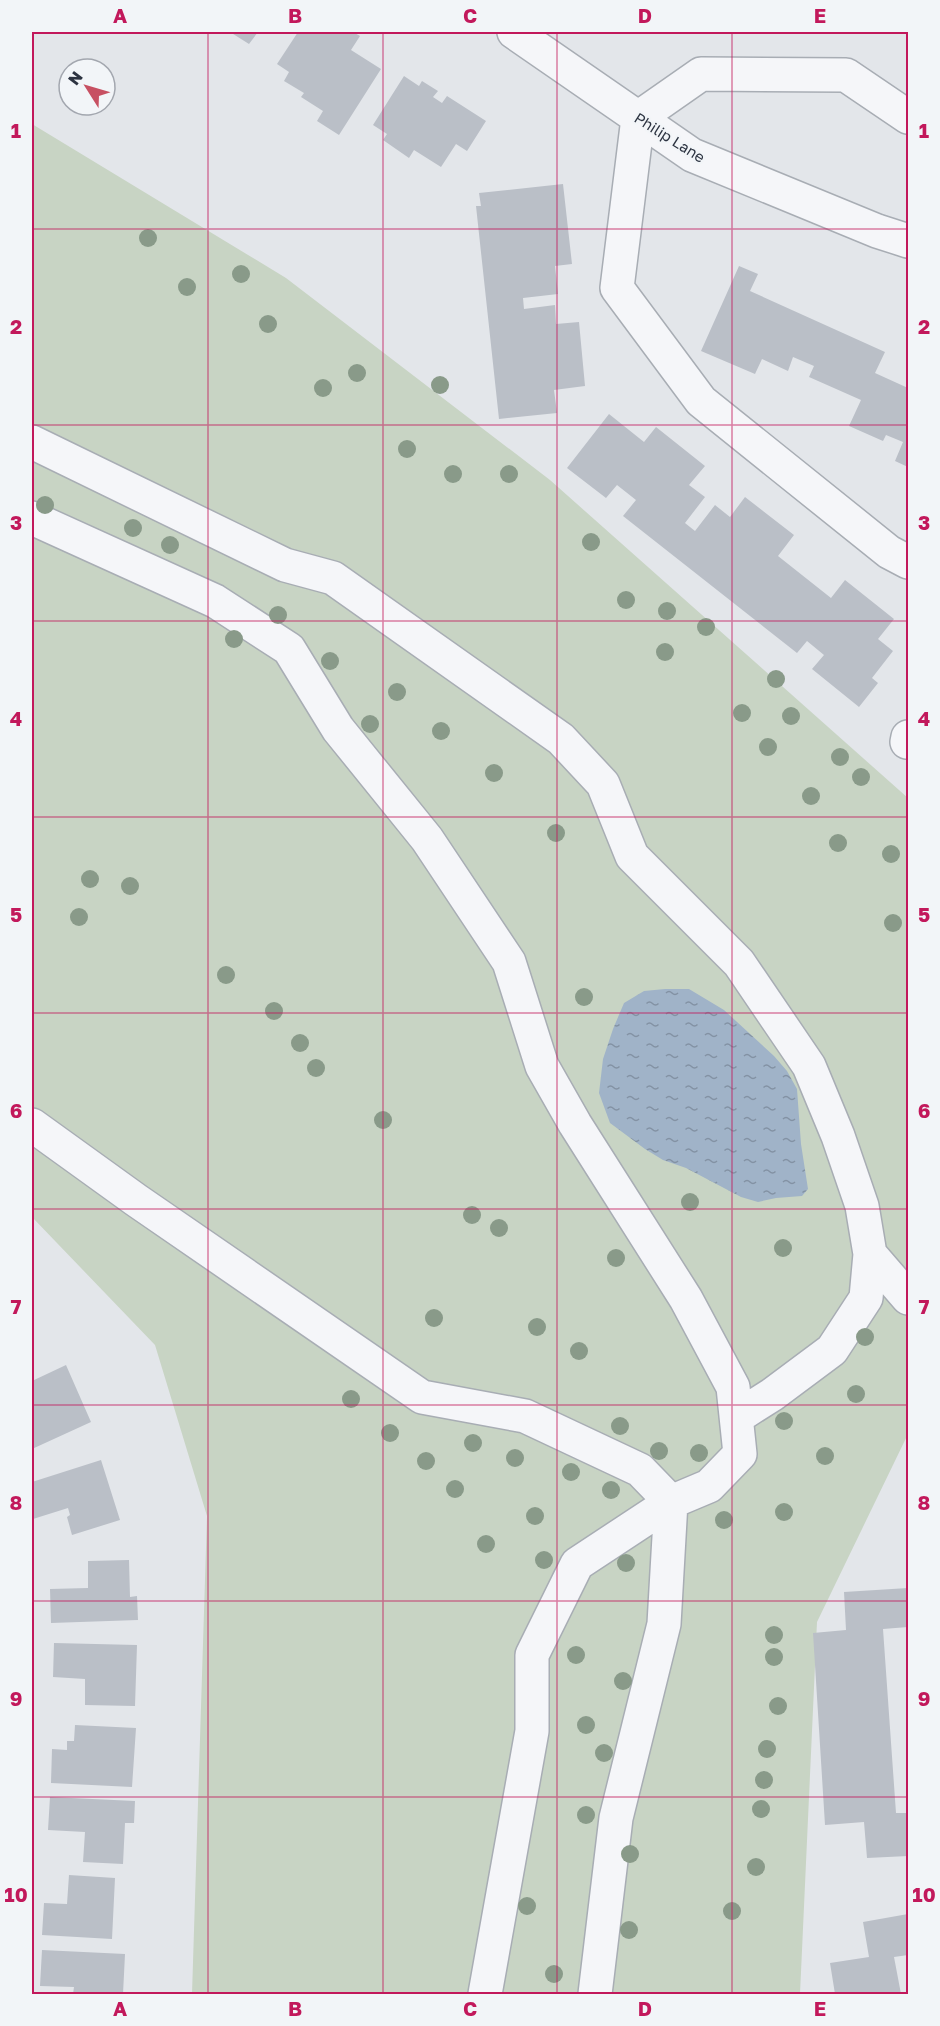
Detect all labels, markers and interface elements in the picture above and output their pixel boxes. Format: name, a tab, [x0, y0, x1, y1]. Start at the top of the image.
text: A	[113, 3, 127, 27]
text: B	[288, 3, 302, 27]
text: C	[463, 3, 477, 27]
text: D	[638, 3, 652, 27]
text: E	[814, 3, 826, 27]
north arrow	[57, 57, 117, 117]
text: N	[63, 67, 87, 89]
street label: Philip Lane	[631, 108, 709, 166]
text: 1	[11, 118, 21, 142]
text: 1	[919, 118, 929, 142]
text: 2	[10, 314, 22, 338]
text: 2	[918, 314, 930, 338]
text: 3	[10, 510, 22, 534]
text: 3	[918, 510, 930, 534]
text: 4	[10, 706, 22, 730]
text: 4	[918, 706, 930, 730]
text: 5	[10, 902, 22, 926]
text: 5	[918, 902, 930, 926]
text: 6	[10, 1098, 22, 1122]
text: 6	[918, 1098, 930, 1122]
text: 7	[11, 1294, 22, 1318]
text: 7	[919, 1294, 930, 1318]
text: 8	[10, 1490, 22, 1514]
text: 8	[918, 1490, 930, 1514]
text: 9	[10, 1686, 22, 1710]
text: 9	[918, 1686, 930, 1710]
text: 10	[4, 1882, 28, 1906]
text: 10	[912, 1882, 936, 1906]
text: A	[113, 1996, 127, 2020]
text: B	[288, 1996, 302, 2020]
text: C	[463, 1996, 477, 2020]
text: D	[638, 1996, 652, 2020]
text: E	[814, 1996, 826, 2020]

